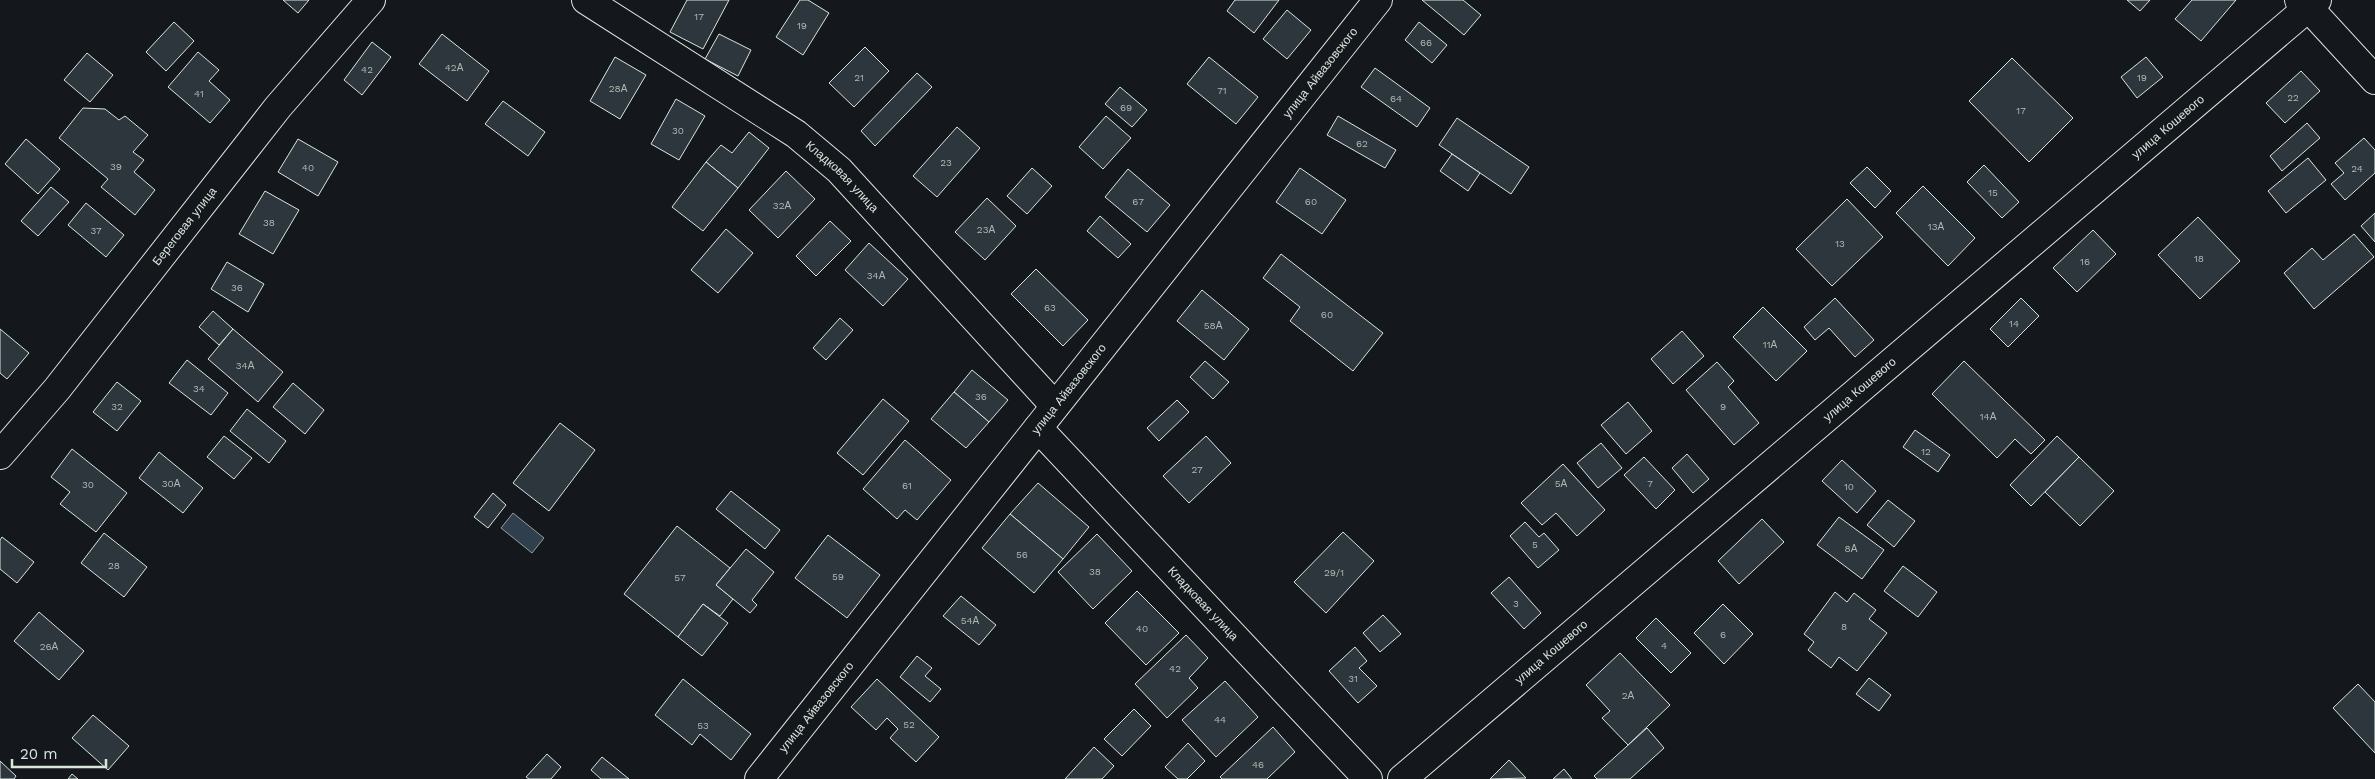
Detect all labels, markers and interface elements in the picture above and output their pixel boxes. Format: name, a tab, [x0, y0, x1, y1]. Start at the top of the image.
house number: 17	[694, 11, 704, 22]
house number: 19	[797, 20, 807, 31]
street label: улица Айвазовского	[1280, 24, 1361, 121]
house number: 66	[1420, 37, 1432, 48]
house number: 42А	[445, 62, 464, 73]
house number: 42	[361, 64, 373, 75]
house number: 21	[854, 72, 864, 83]
house number: 19	[2137, 72, 2147, 83]
house number: 28А	[609, 83, 628, 94]
house number: 71	[1217, 85, 1227, 96]
house number: 41	[194, 88, 204, 99]
street label: улица Кошевого	[2129, 92, 2207, 162]
house number: 22	[2287, 92, 2299, 103]
house number: 64	[1390, 93, 1402, 104]
house number: 69	[1120, 102, 1132, 113]
house number: 17	[2016, 105, 2026, 116]
house number: 30	[672, 125, 684, 136]
street label: Кладковая улица	[803, 138, 882, 216]
house number: 62	[1356, 138, 1368, 149]
house number: 23	[940, 157, 952, 168]
house number: 39	[110, 161, 122, 172]
house number: 40	[302, 162, 314, 173]
house number: 24	[2351, 163, 2363, 174]
street label: Береговая улица	[150, 184, 220, 268]
house number: 15	[1988, 187, 1998, 198]
house number: 67	[1132, 196, 1144, 207]
house number: 60	[1305, 196, 1317, 207]
house number: 32А	[773, 200, 791, 211]
house number: 38	[263, 217, 275, 228]
house number: 13А	[1928, 221, 1945, 232]
house number: 23А	[977, 224, 995, 235]
house number: 37	[90, 225, 102, 236]
house number: 13	[1835, 238, 1845, 249]
house number: 18	[2194, 253, 2204, 264]
house number: 16	[2080, 256, 2090, 267]
house number: 34А	[867, 270, 886, 281]
house number: 36	[231, 282, 243, 293]
house number: 63	[1044, 302, 1056, 313]
house number: 60	[1321, 309, 1333, 320]
house number: 14	[2009, 318, 2019, 329]
house number: 58А	[1204, 320, 1223, 331]
house number: 11А	[1763, 339, 1778, 350]
street label: улица Айвазовского	[1029, 341, 1109, 437]
street label: улица Кошевого	[1820, 354, 1899, 424]
house number: 34А	[236, 360, 255, 371]
house number: 34	[193, 383, 205, 394]
house number: 36	[975, 391, 987, 402]
house number: 32	[111, 401, 123, 412]
house number: 9	[1720, 401, 1726, 412]
house number: 14А	[1980, 411, 1997, 422]
house number: 12	[1921, 446, 1931, 457]
house number: 27	[1191, 464, 1203, 475]
house number: 30А	[162, 478, 181, 489]
house number: 5А	[1555, 478, 1568, 489]
house number: 7	[1647, 478, 1653, 489]
house number: 30	[82, 479, 94, 490]
house number: 61	[902, 480, 912, 491]
house number: 10	[1844, 481, 1854, 492]
house number: 5	[1532, 539, 1538, 550]
house number: 8А	[1845, 543, 1858, 554]
house number: 56	[1016, 549, 1028, 560]
house number: 28	[108, 560, 120, 571]
street label: Кладковая улица	[1165, 564, 1241, 644]
house number: 38	[1089, 566, 1101, 577]
house number: 29/1	[1324, 567, 1344, 578]
house number: 59	[832, 571, 844, 582]
house number: 57	[674, 572, 686, 583]
house number: 3	[1513, 598, 1519, 609]
house number: 54А	[961, 615, 980, 626]
street label: улица Кошевого	[1512, 617, 1591, 687]
house number: 8	[1841, 621, 1847, 632]
house number: 40	[1136, 623, 1148, 634]
house number: 6	[1720, 629, 1726, 640]
house number: 4	[1661, 640, 1667, 651]
house number: 26А	[40, 641, 59, 652]
street label: улица Айвазовского	[776, 659, 857, 755]
house number: 42	[1169, 663, 1181, 674]
house number: 31	[1348, 673, 1358, 684]
house number: 2А	[1622, 690, 1635, 701]
house number: 44	[1214, 714, 1226, 725]
house number: 52	[903, 719, 915, 730]
house number: 53	[697, 720, 709, 731]
scale bar	[12, 736, 106, 768]
text: 20 m	[20, 745, 58, 763]
house number: 46	[1252, 759, 1264, 770]

